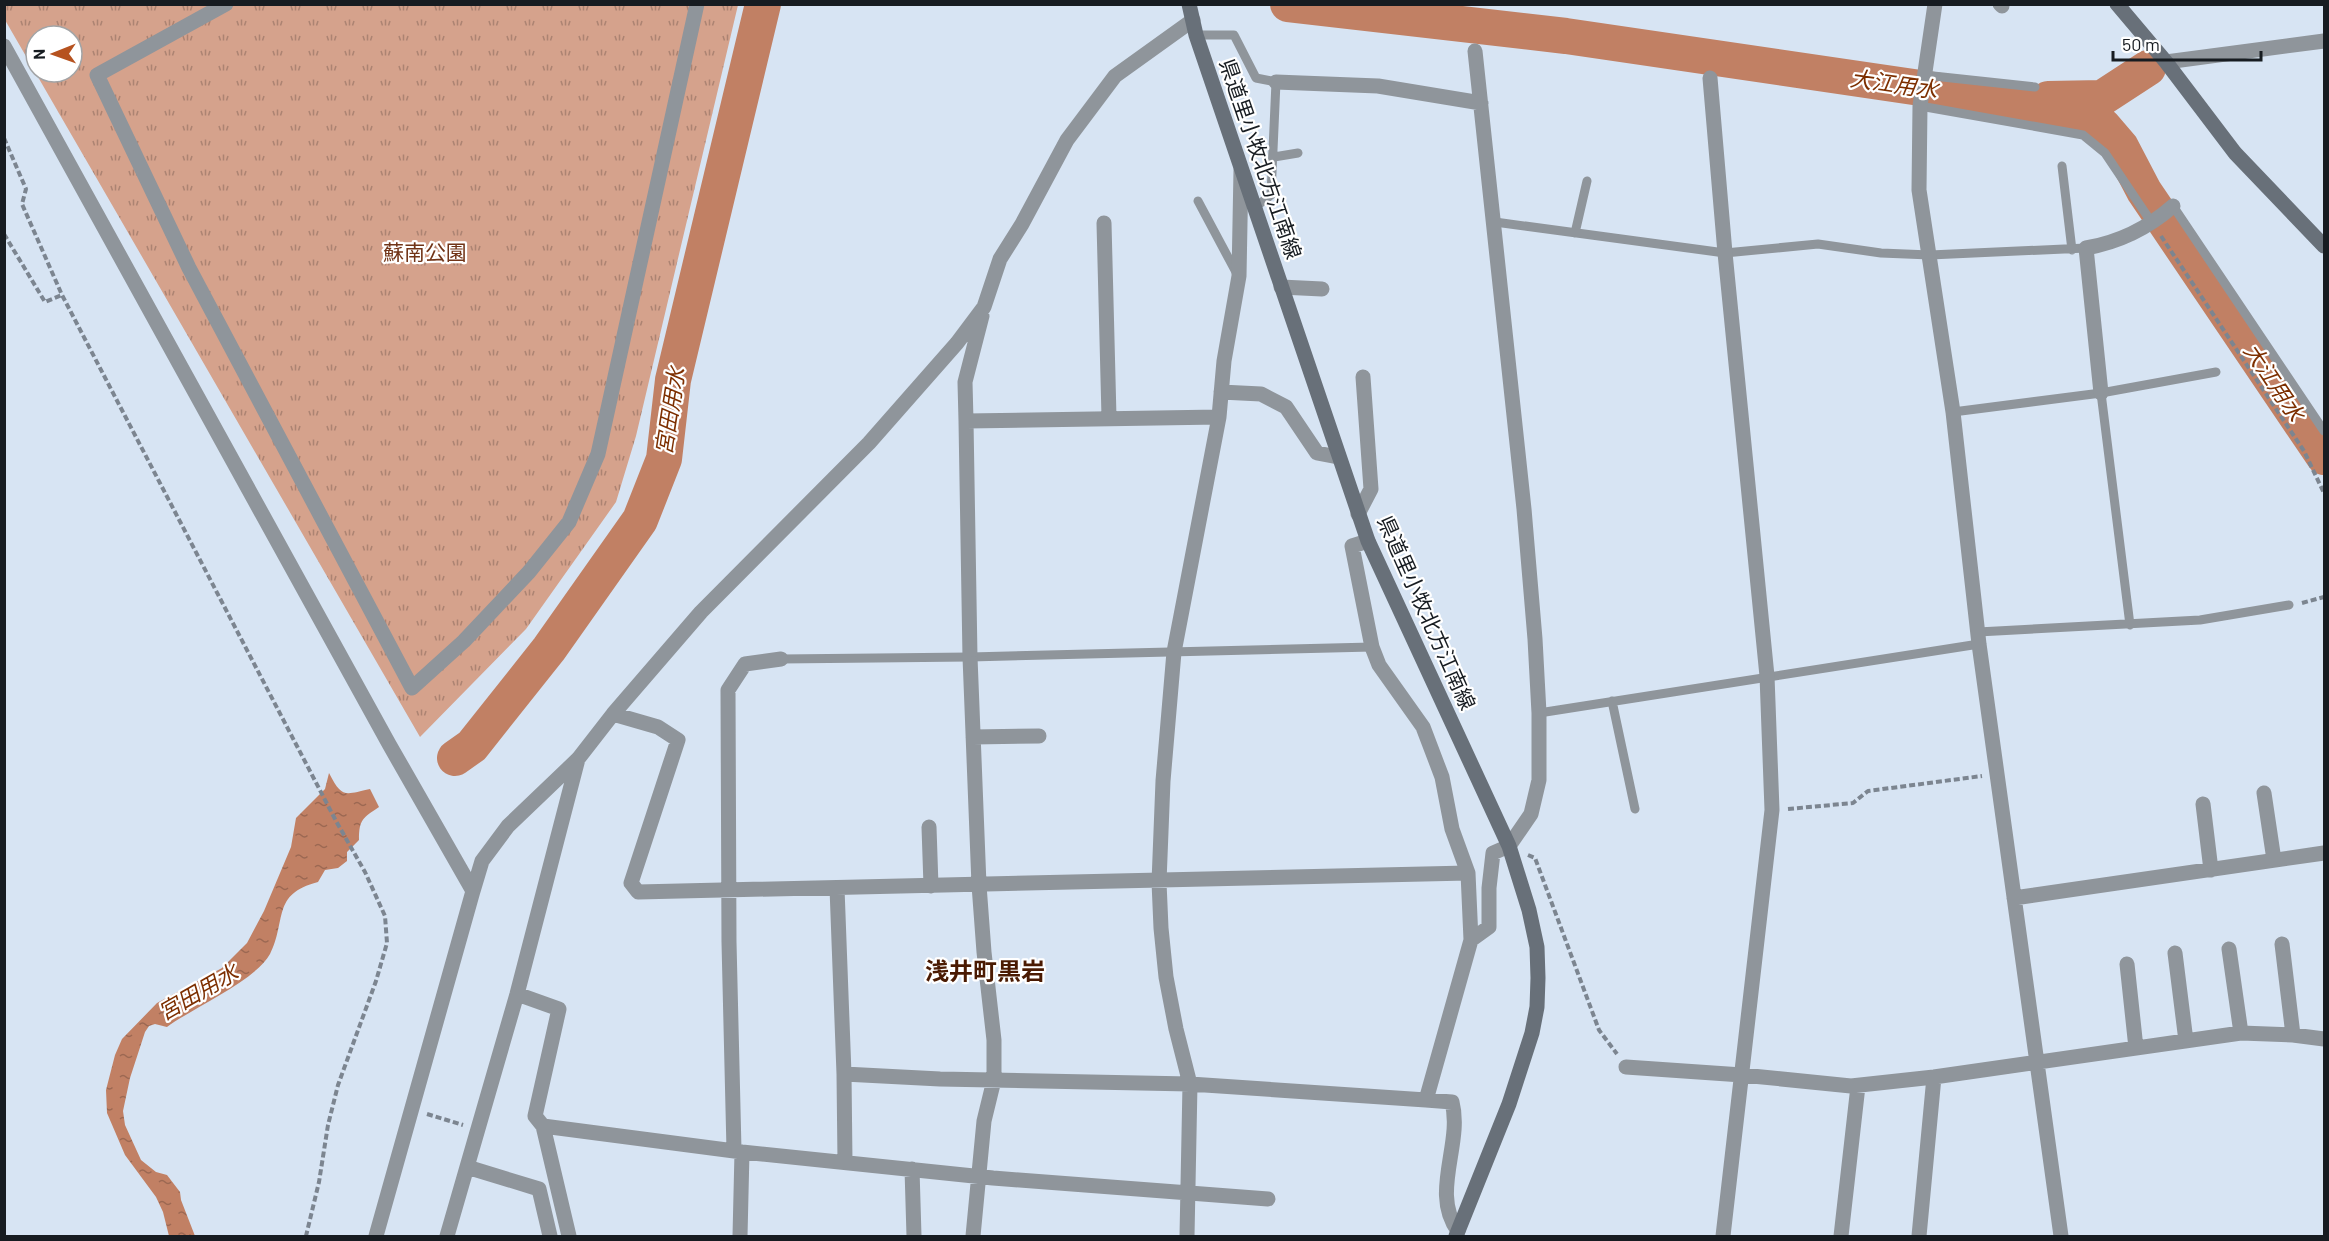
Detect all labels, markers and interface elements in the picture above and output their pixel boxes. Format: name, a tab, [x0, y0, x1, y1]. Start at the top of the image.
north arrow	[24, 24, 84, 84]
scale bar	[2113, 24, 2262, 62]
text: 50 m	[2122, 33, 2160, 55]
text: N	[29, 49, 48, 60]
street label: 県道里小牧北方江南線	[1215, 55, 1307, 262]
water label: 大江用水	[1849, 64, 1941, 102]
park label: 蘇南公園	[383, 239, 467, 264]
water label: 大江用水	[2239, 338, 2311, 427]
water label: 宮田用水	[649, 363, 689, 456]
street label: 県道里小牧北方江南線	[1373, 511, 1481, 713]
district label: 浅井町黒岩	[925, 956, 1045, 985]
water label: 宮田用水	[153, 957, 244, 1024]

